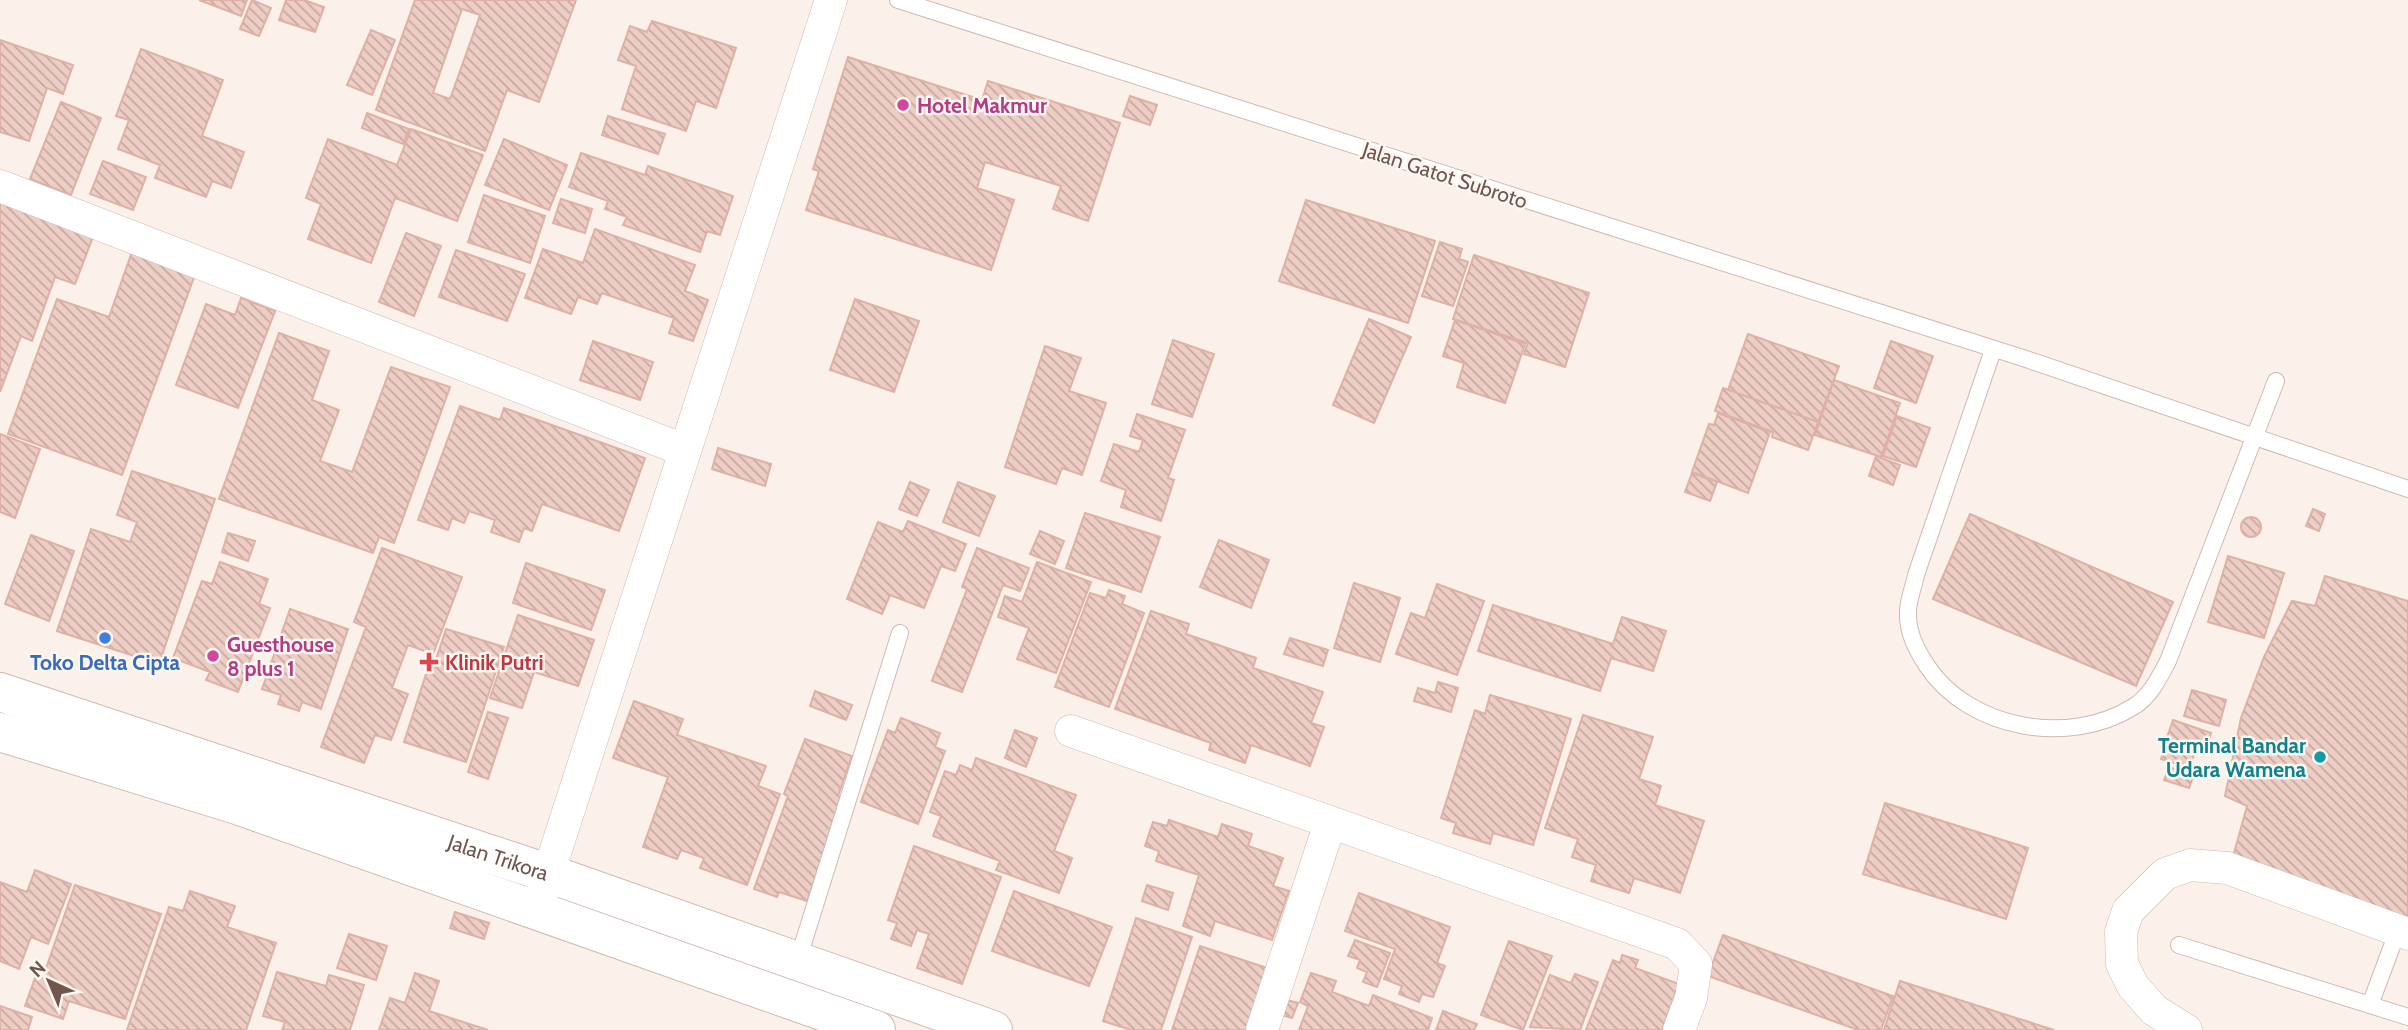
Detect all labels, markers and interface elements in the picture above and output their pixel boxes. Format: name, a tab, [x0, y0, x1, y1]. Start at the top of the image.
place label: Hotel Makmur	[917, 93, 1047, 118]
marker: Hotel Makmur	[895, 97, 911, 113]
street label: Jalan Gatot Subroto	[1358, 136, 1531, 213]
marker: Toko Delta Cipta	[97, 630, 113, 646]
place label: Guesthouse 8 plus 1	[227, 632, 334, 681]
marker: Guesthouse 8 plus 1	[205, 648, 221, 664]
place label: Toko Delta Cipta	[30, 650, 181, 675]
place label: Klinik Putri	[445, 650, 543, 675]
marker: Klinik Putri	[419, 652, 439, 672]
place label: Terminal Bandar Udara Wamena	[2158, 733, 2307, 782]
marker: Terminal Bandar Udara Wamena	[2312, 749, 2328, 765]
street label: Jalan Trikora	[444, 828, 552, 885]
north arrow	[14, 946, 84, 1016]
text: N	[25, 956, 50, 982]

